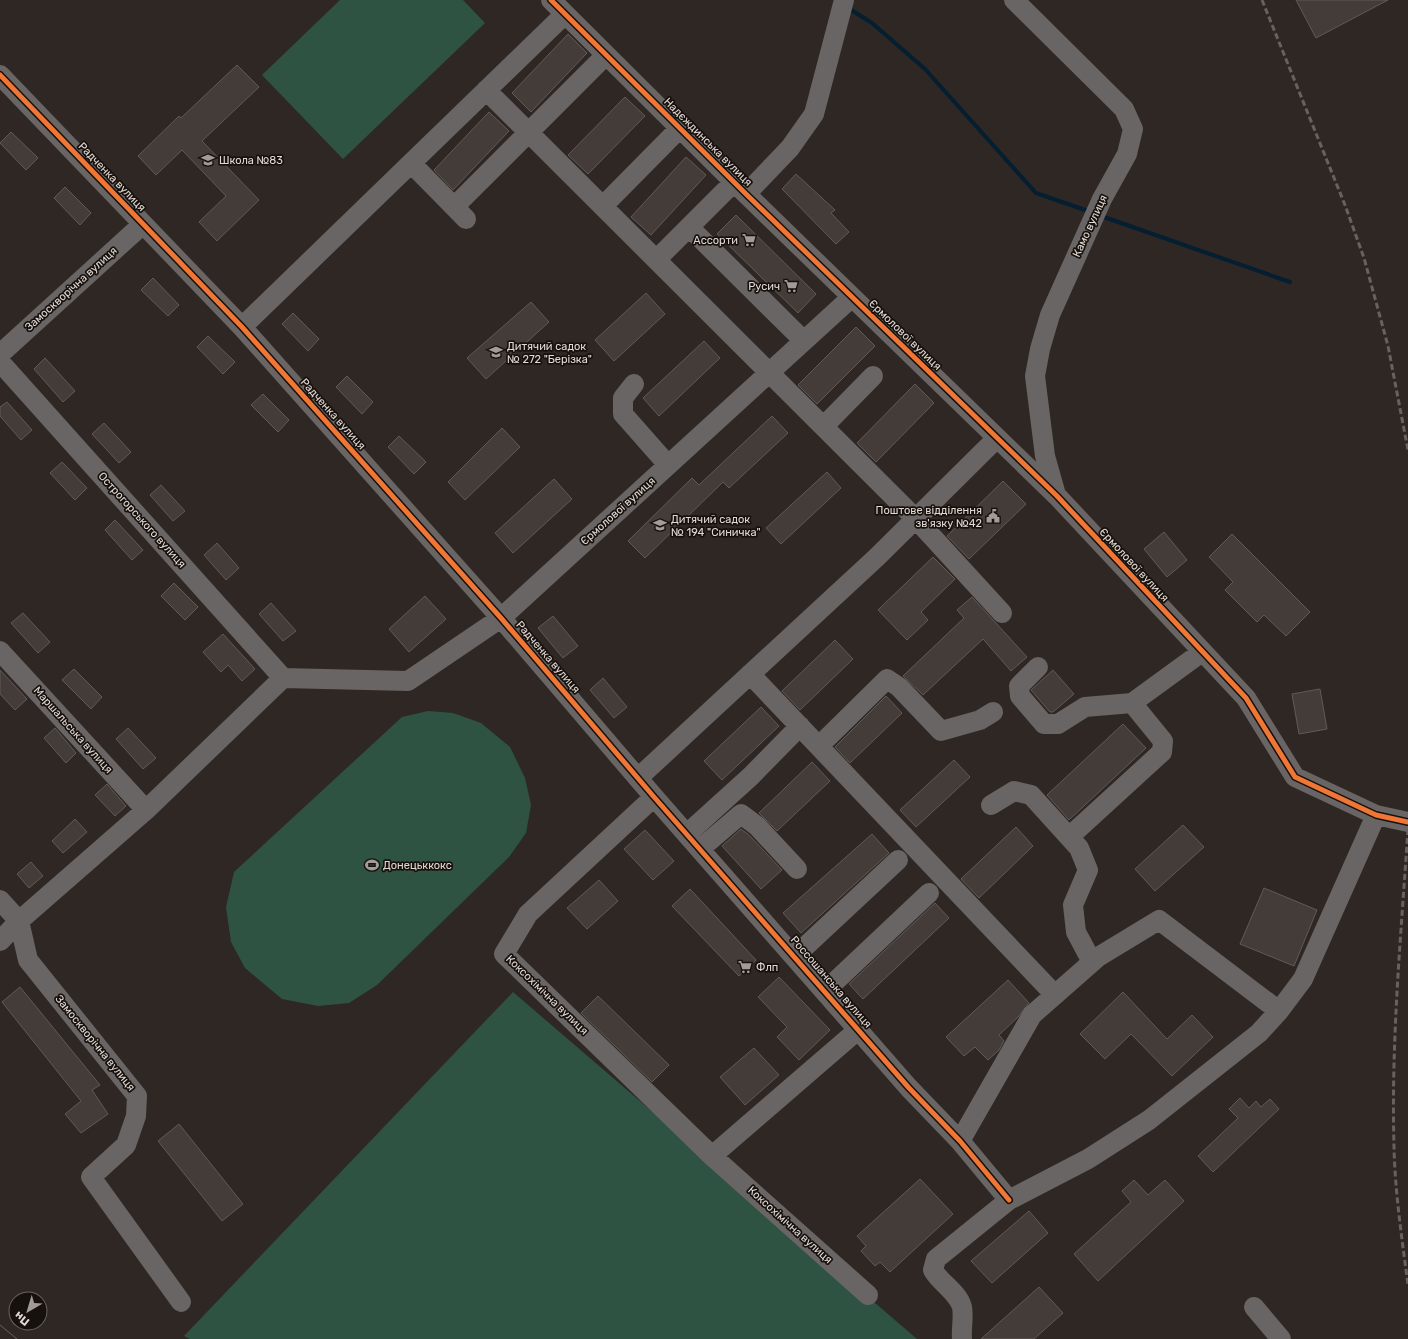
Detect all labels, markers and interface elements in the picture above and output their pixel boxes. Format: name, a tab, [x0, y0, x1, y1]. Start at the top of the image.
street label: Надєждинська вулиця	[661, 95, 755, 189]
street label: Радченка вулиця	[76, 140, 148, 214]
school or university icon: Школа №83	[200, 152, 216, 168]
place label: Школа №83	[219, 154, 283, 167]
street label: Камо вулиця	[1070, 193, 1110, 259]
supermarket icon: Ассорти	[741, 232, 757, 248]
place label: Ассорти	[693, 234, 738, 247]
street label: Замоскворічна вулиця	[22, 244, 120, 334]
supermarket icon: Русич	[783, 278, 799, 294]
place label: Русич	[748, 280, 780, 293]
street label: Єрмолової вулиця	[866, 297, 944, 373]
place label: Дитячий садок № 272 "Берізка"	[507, 340, 592, 366]
school or university icon: Дитячий садок № 272 "Берізка"	[488, 344, 504, 360]
street label: Радченка вулиця	[298, 376, 368, 452]
street label: Острогорського вулиця	[96, 469, 188, 571]
street label: Єрмолової вулиця	[578, 474, 658, 548]
place label: Поштове відділення зв'язку №42	[876, 504, 982, 530]
public building icon: Поштове відділення зв'язку №42	[985, 508, 1001, 524]
place label: Дитячий садок № 194 "Синичка"	[671, 513, 761, 539]
school or university icon: Дитячий садок № 194 "Синичка"	[652, 517, 668, 533]
street label: Єрмолової вулиця	[1097, 526, 1171, 604]
street label: Радченка вулиця	[513, 618, 583, 696]
street label: Маршальська вулиця	[31, 684, 115, 776]
sports icon: Донецьккокс	[364, 857, 380, 873]
place label: Донецьккокс	[383, 859, 452, 872]
street label: Россошанська вулиця	[788, 933, 874, 1031]
street label: Коксохімічна вулиця	[503, 952, 591, 1038]
supermarket icon: Флп	[737, 959, 753, 975]
place label: Флп	[756, 961, 778, 974]
street label: Замоскворічна вулиця	[52, 992, 138, 1094]
street label: Коксохімічна вулиця	[745, 1184, 835, 1266]
north arrow	[8, 1291, 48, 1331]
text: Пн	[12, 1309, 32, 1328]

